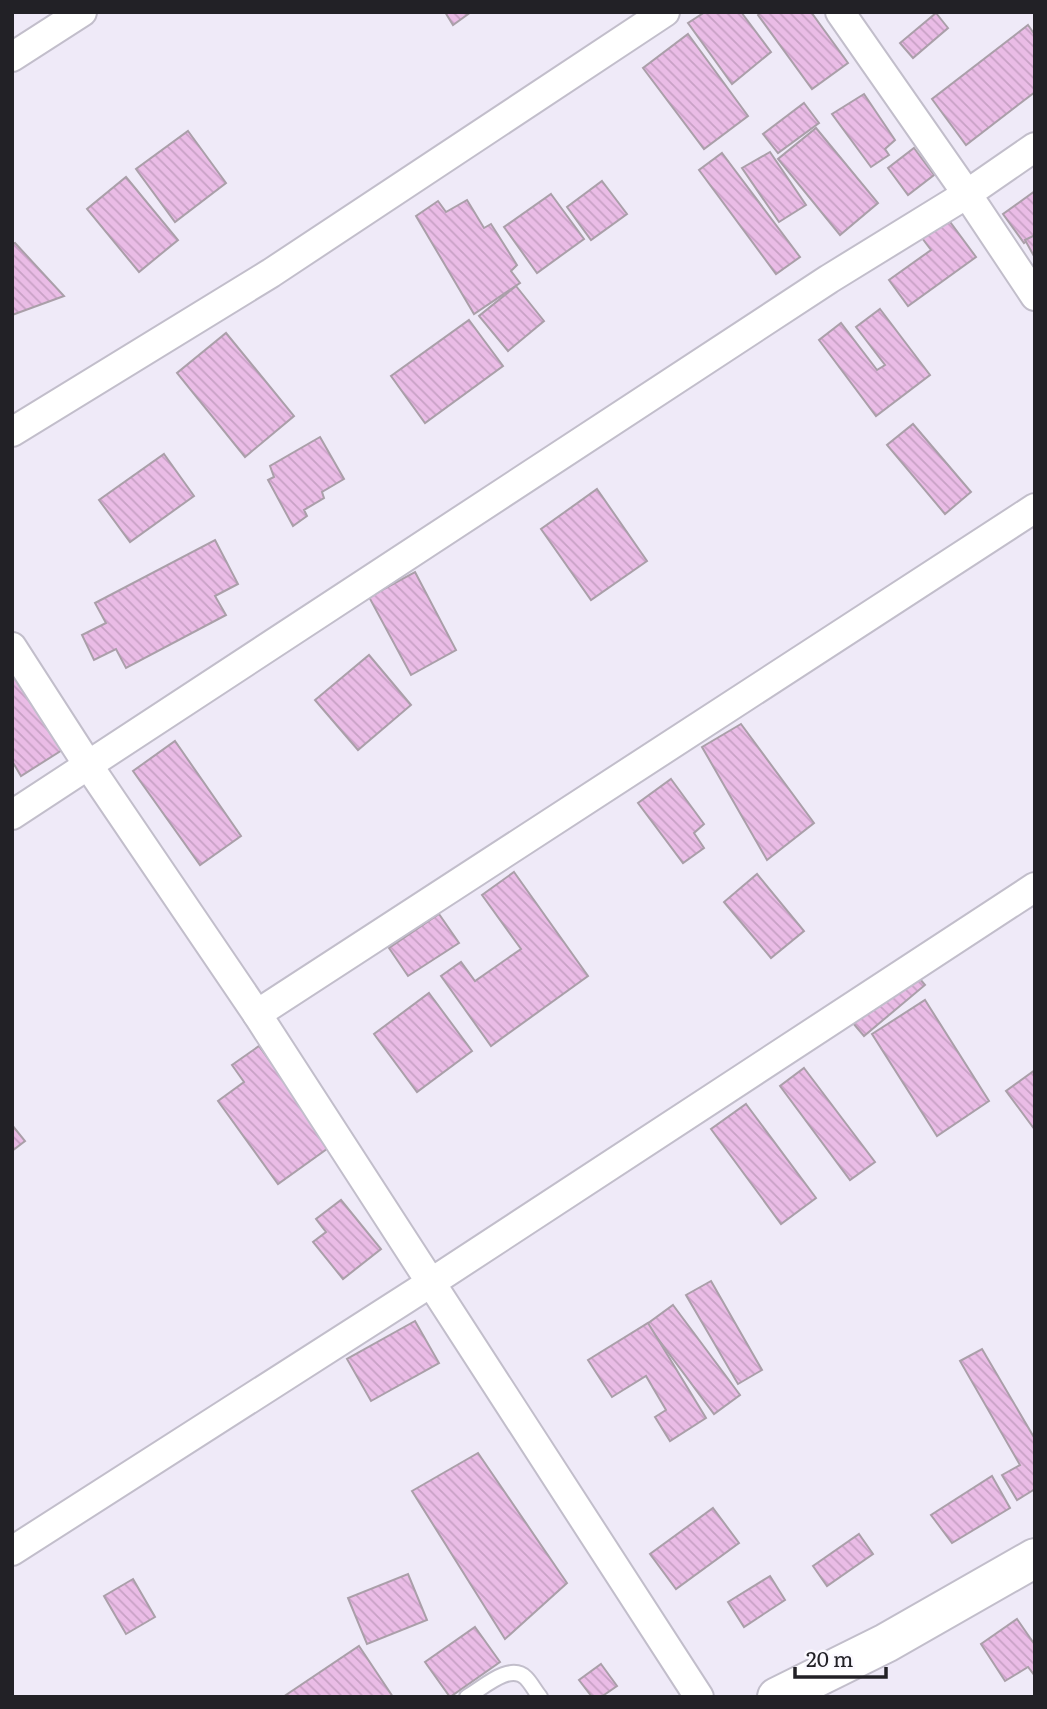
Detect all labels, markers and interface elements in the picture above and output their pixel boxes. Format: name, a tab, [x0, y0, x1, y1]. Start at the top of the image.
scale bar	[795, 1636, 886, 1680]
text: 20 m	[806, 1642, 853, 1673]

